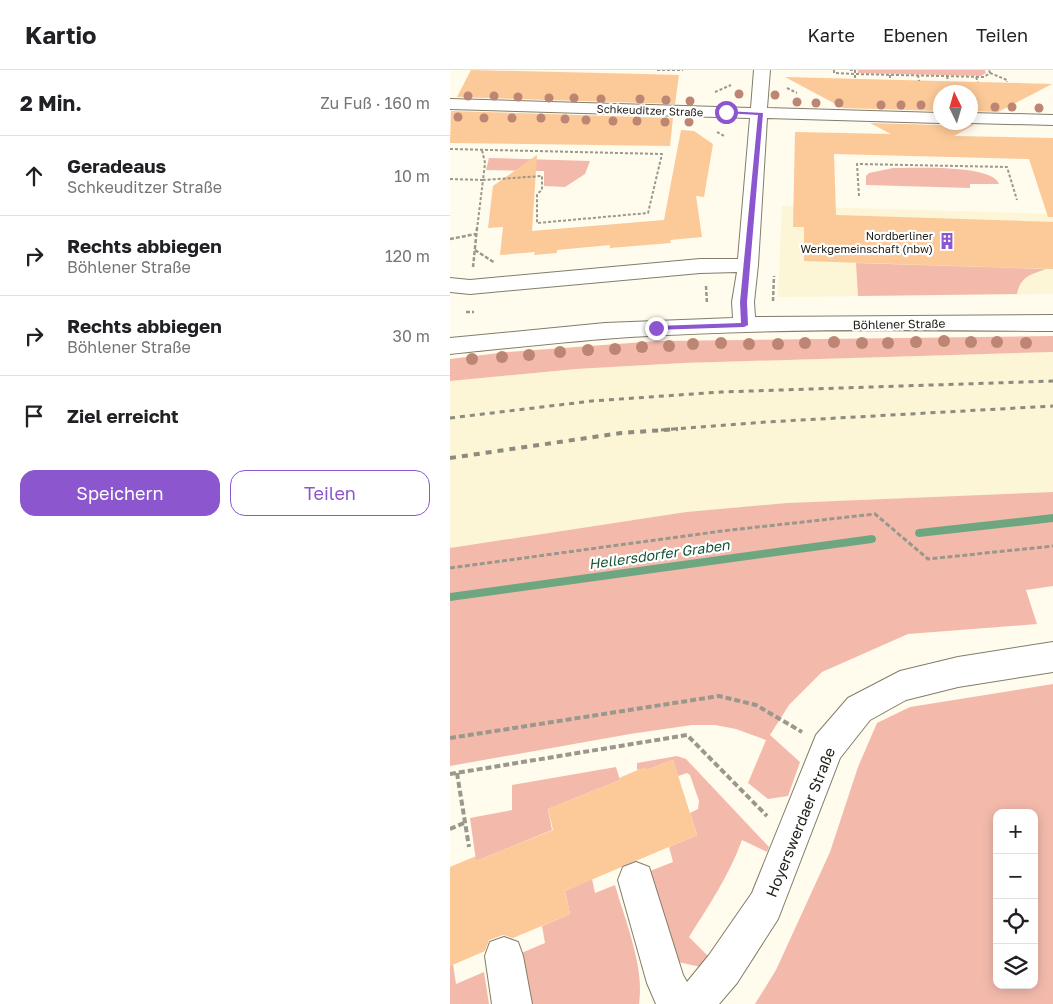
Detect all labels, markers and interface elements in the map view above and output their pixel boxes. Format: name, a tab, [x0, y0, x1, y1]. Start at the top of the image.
text: Kartio	[25, 20, 97, 49]
text: Karte	[808, 24, 855, 46]
text: Ebenen	[883, 24, 948, 46]
text: Teilen	[976, 24, 1028, 46]
north arrow	[933, 85, 978, 130]
text: 2 Min.	[20, 90, 82, 116]
text: Zu Fuß · 160 m	[320, 93, 430, 113]
route start	[715, 101, 738, 124]
street label: Schkeuditzer Straße	[597, 102, 703, 118]
text: Geradeaus	[67, 154, 166, 177]
icon: ahead	[20, 162, 48, 190]
text: 10 m	[394, 166, 430, 186]
text: Schkeuditzer Straße	[67, 177, 222, 197]
place label: Nordberliner Werkgemeinschaft (nbw)	[800, 229, 934, 255]
building icon: Nordberliner Werkgemeinschaft (nbw)	[937, 231, 957, 251]
text: Rechts abbiegen	[67, 234, 222, 257]
icon: right	[20, 242, 48, 270]
text: 120 m	[385, 246, 430, 266]
text: Böhlener Straße	[67, 257, 191, 277]
text: Rechts abbiegen	[67, 314, 222, 337]
street label: Böhlener Straße	[852, 316, 946, 332]
route end	[645, 317, 668, 340]
icon: right	[20, 322, 48, 350]
text: 30 m	[393, 326, 430, 346]
text: Böhlener Straße	[67, 337, 191, 357]
icon: arrive	[20, 402, 48, 430]
text: Ziel erreicht	[67, 404, 179, 427]
button: Speichern	[20, 470, 220, 516]
button: Teilen	[230, 470, 430, 516]
water label: Hellersdorfer Graben	[588, 536, 732, 572]
street label: Hoyerswerdaer Straße	[762, 744, 838, 900]
map controls	[993, 809, 1038, 989]
button: +	[993, 809, 1038, 854]
button: −	[993, 854, 1038, 899]
button: locate	[993, 899, 1038, 944]
button: layers	[993, 944, 1038, 989]

